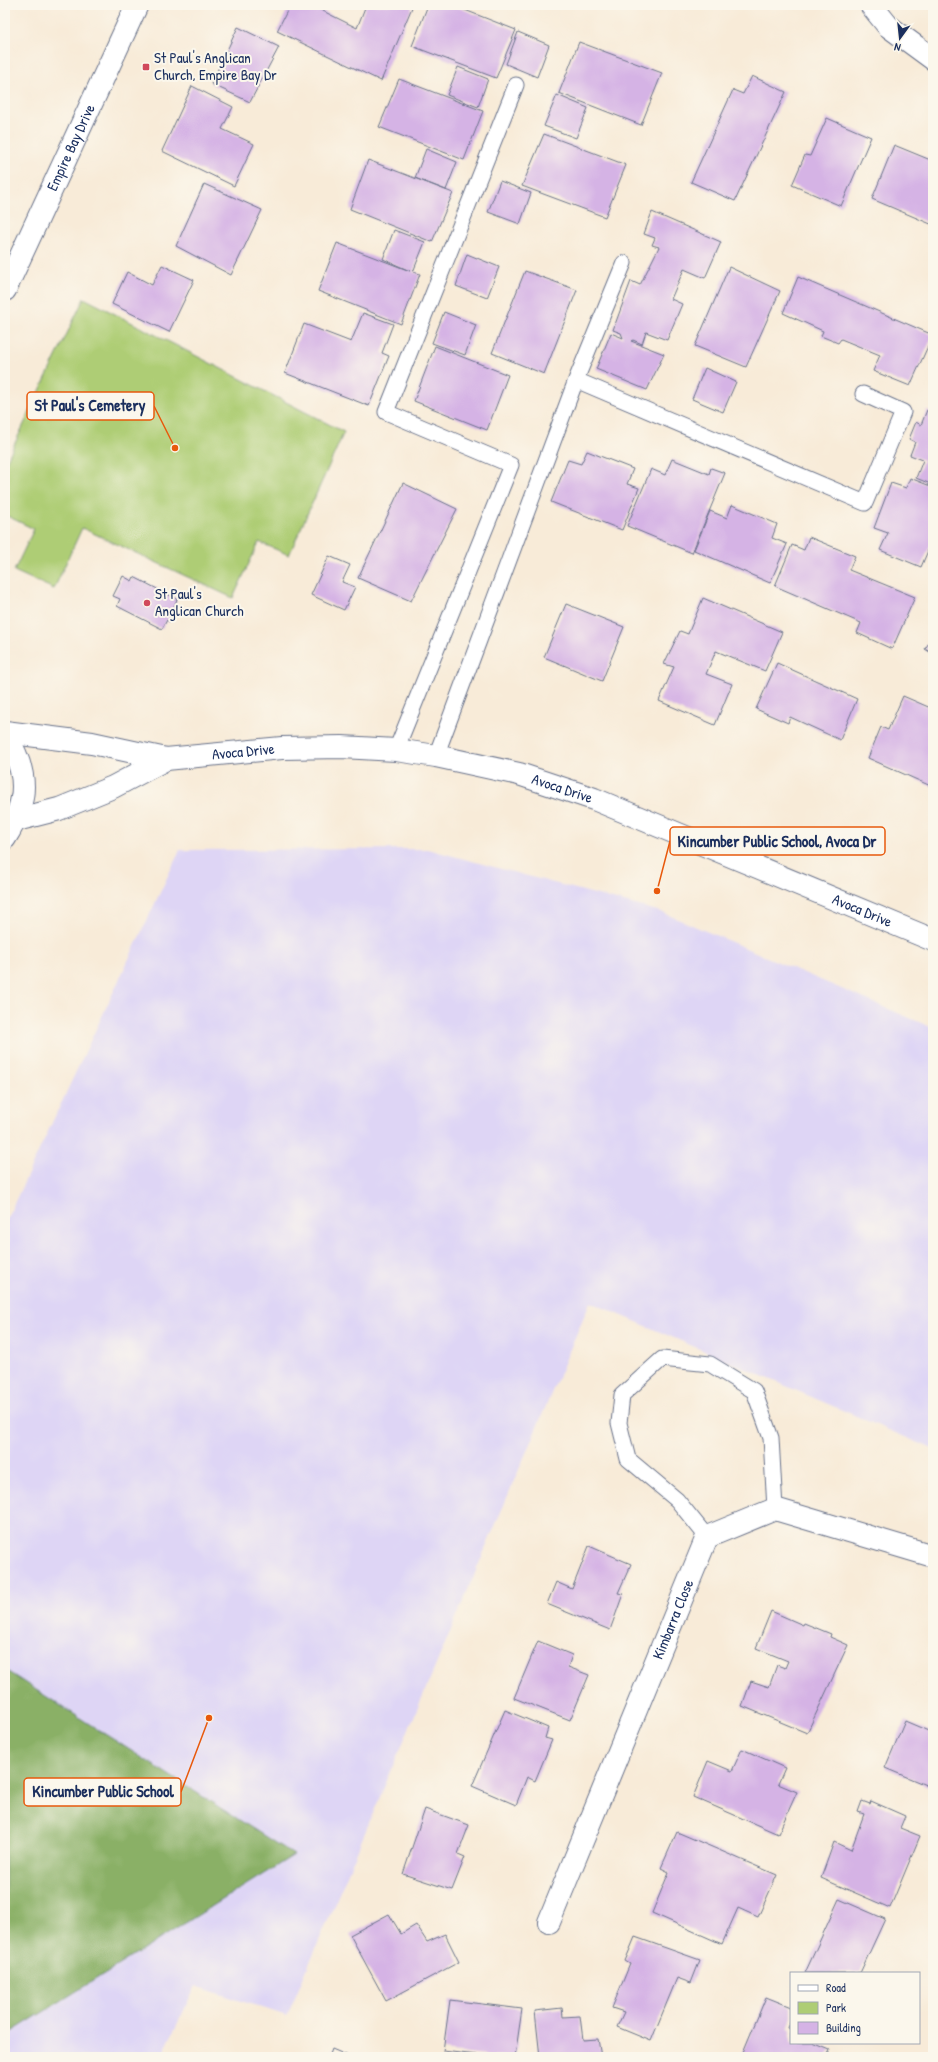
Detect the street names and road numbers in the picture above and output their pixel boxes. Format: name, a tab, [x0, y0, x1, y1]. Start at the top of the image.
street label: Empire Bay Drive	[41, 100, 100, 194]
street label: Avoca Drive	[211, 738, 275, 765]
street label: Avoca Drive	[529, 768, 596, 808]
street label: Avoca Drive	[829, 888, 896, 932]
street label: Kimbarra Close	[647, 1576, 698, 1662]

